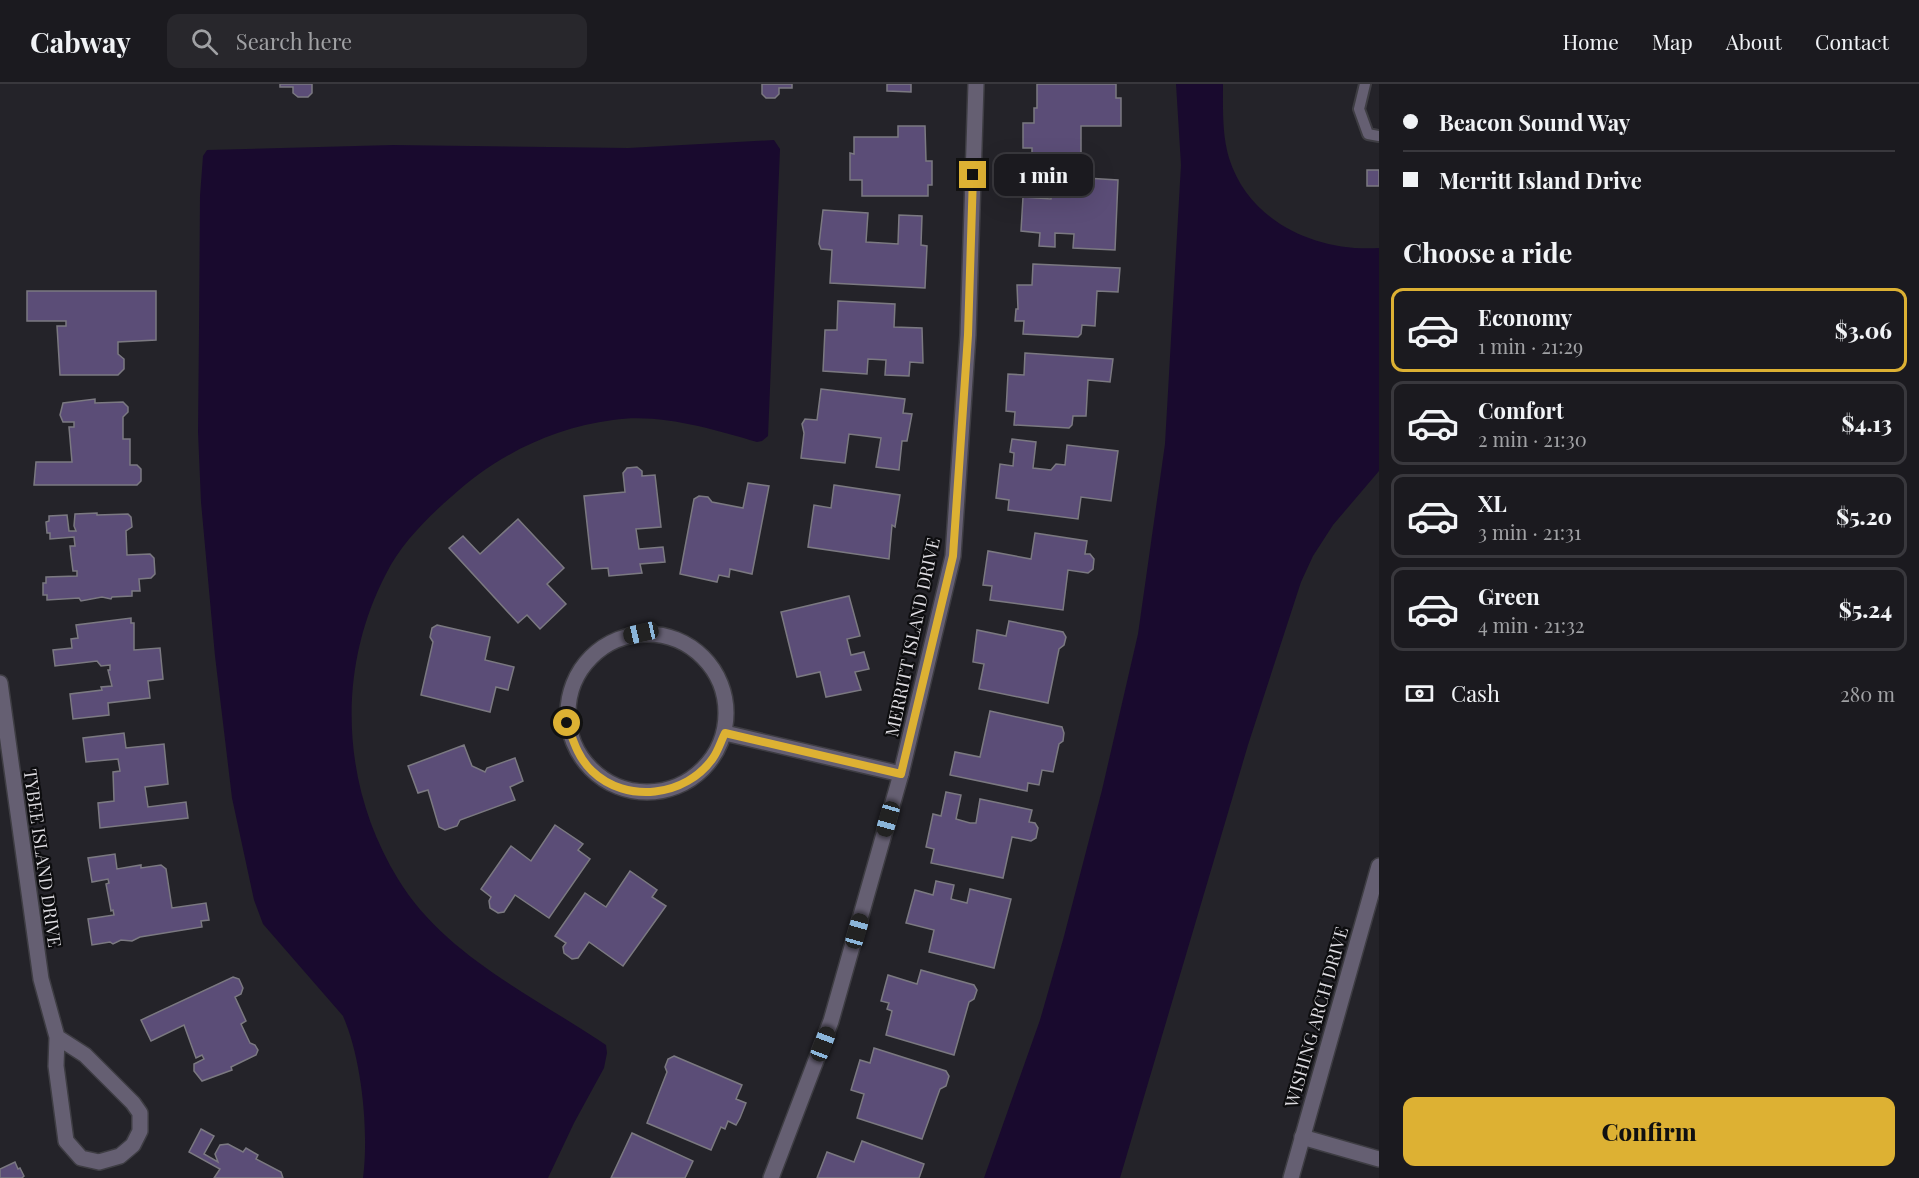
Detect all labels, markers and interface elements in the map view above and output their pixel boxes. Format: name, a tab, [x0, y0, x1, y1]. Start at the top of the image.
search box	[167, 14, 587, 68]
text: Cabway	[30, 23, 131, 60]
icon: search	[188, 25, 221, 58]
text: Search here	[236, 26, 352, 56]
text: Home	[1563, 27, 1619, 55]
text: Map	[1652, 27, 1693, 55]
text: About	[1726, 27, 1782, 55]
text: Contact	[1815, 27, 1889, 55]
text: Beacon Sound Way	[1439, 107, 1630, 137]
callout: 1 min	[994, 154, 1093, 196]
route end	[959, 161, 986, 188]
text: 1 min	[1019, 161, 1068, 188]
text: Merritt Island Drive	[1439, 165, 1642, 195]
text: Choose a ride	[1403, 234, 1572, 270]
text: Economy	[1478, 302, 1572, 332]
icon: car	[1406, 303, 1460, 357]
text: $3.06	[1835, 315, 1892, 345]
text: 1 min · 21:29	[1478, 332, 1583, 359]
text: Comfort	[1478, 395, 1564, 425]
icon: car	[1406, 396, 1460, 450]
text: $4.13	[1842, 408, 1892, 438]
text: 2 min · 21:30	[1478, 425, 1587, 452]
text: XL	[1478, 488, 1507, 518]
icon: car	[1406, 489, 1460, 543]
text: $5.20	[1836, 501, 1892, 531]
text: 3 min · 21:31	[1478, 518, 1582, 545]
street label: MERRITT ISLAND DRIVE	[879, 535, 945, 739]
text: Green	[1478, 581, 1540, 611]
icon: car	[1406, 582, 1460, 636]
text: $5.24	[1839, 594, 1892, 624]
text: 4 min · 21:32	[1478, 611, 1585, 638]
car	[621, 620, 661, 646]
icon: cash	[1403, 677, 1436, 710]
text: Cash	[1451, 678, 1500, 708]
text: 280 m	[1840, 680, 1895, 707]
route start	[553, 709, 580, 736]
street label: TYBEE ISLAND DRIVE	[19, 767, 67, 949]
car	[874, 799, 902, 839]
car	[843, 911, 871, 951]
street label: WISHING ARCH DRIVE	[1278, 924, 1353, 1111]
car	[808, 1024, 838, 1064]
button: Confirm	[1403, 1097, 1895, 1166]

